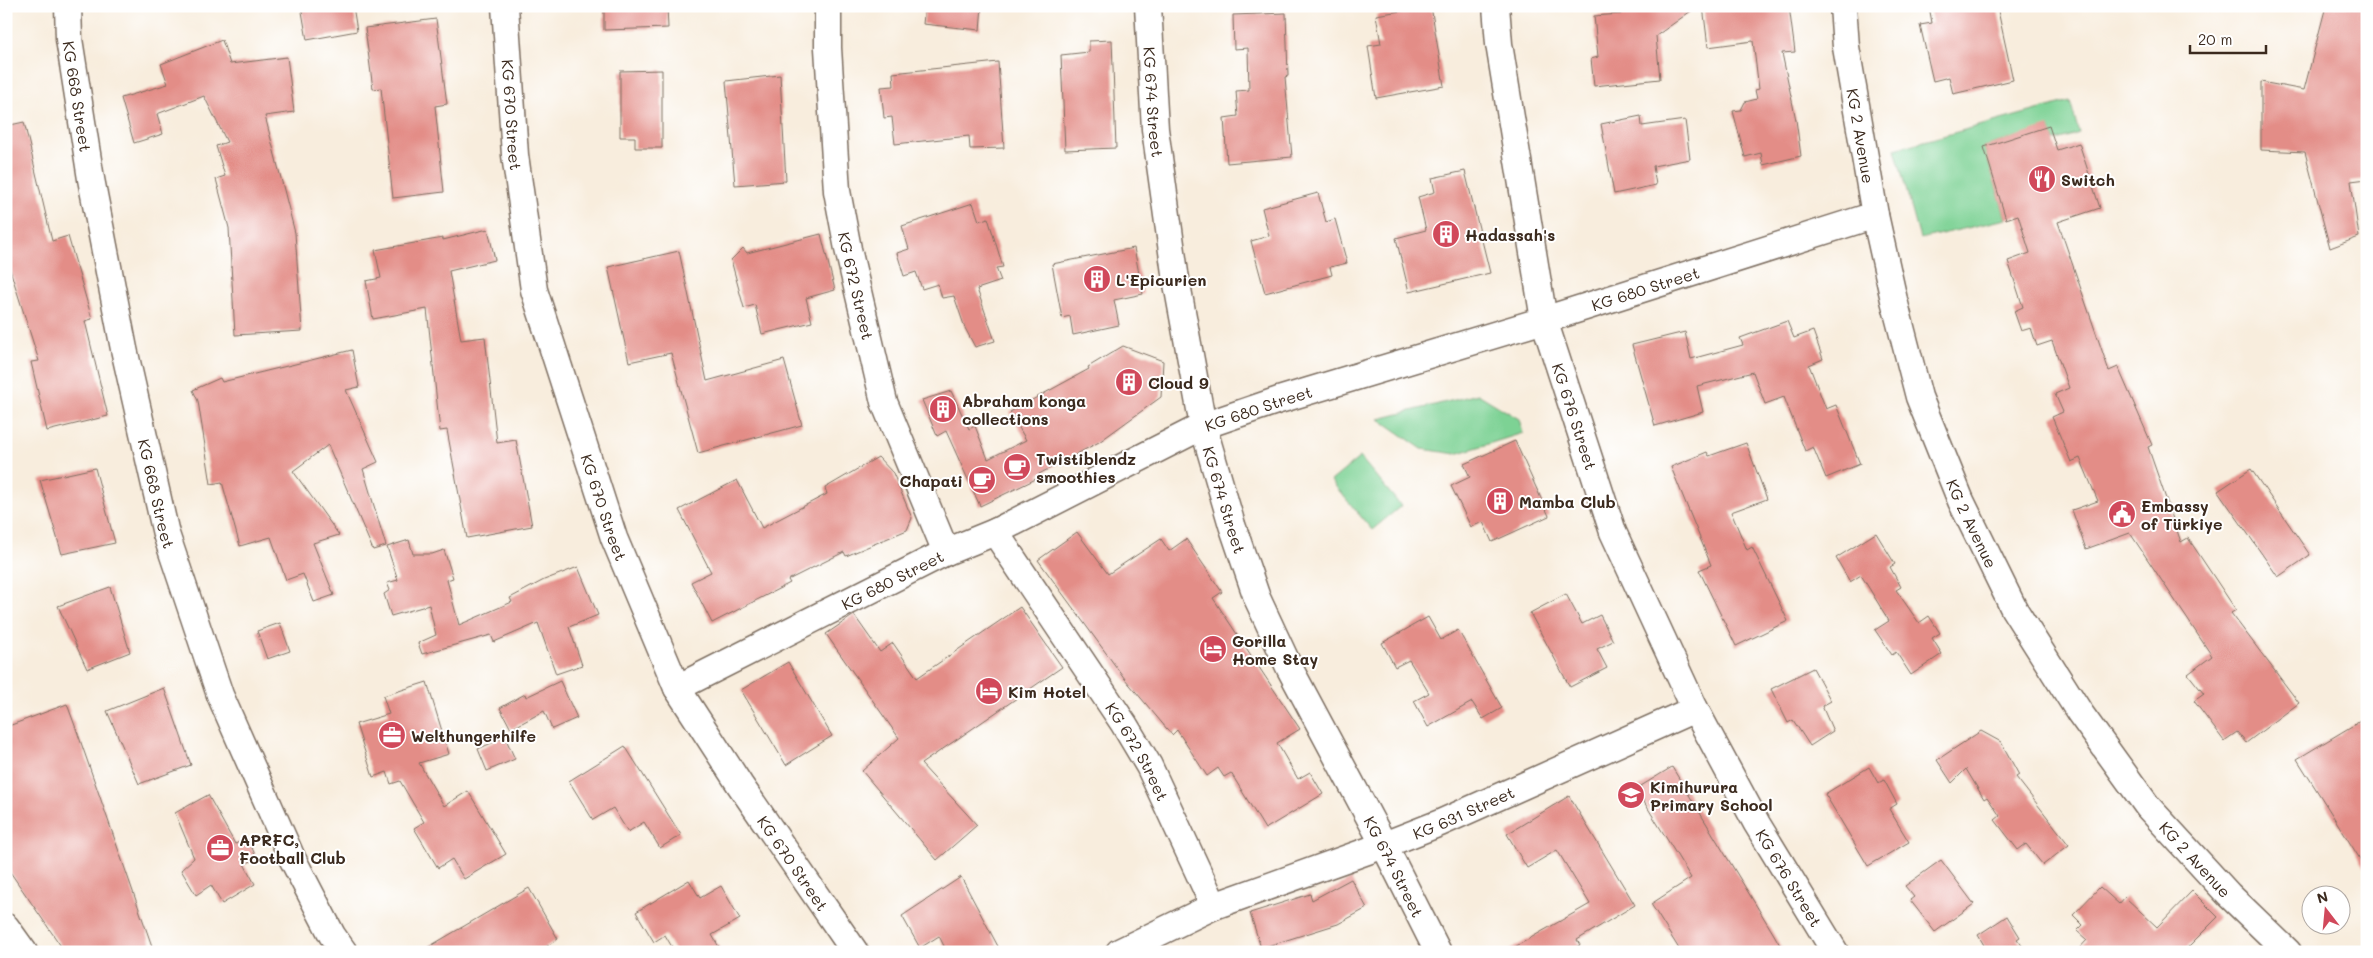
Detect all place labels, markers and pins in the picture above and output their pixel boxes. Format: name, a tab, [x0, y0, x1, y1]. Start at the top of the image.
restaurant icon: Switch	[2027, 164, 2057, 194]
place label: Switch	[2061, 169, 2115, 190]
building icon: Hadassah's	[1431, 219, 1461, 249]
place label: Hadassah's	[1465, 224, 1555, 245]
building icon: L'Epicurien	[1082, 264, 1112, 294]
place label: L'Epicurien	[1116, 269, 1206, 290]
building icon: Cloud 9	[1114, 367, 1144, 397]
place label: Cloud 9	[1148, 372, 1209, 393]
place label: Abraham konga collections	[962, 390, 1086, 429]
building icon: Abraham konga collections	[928, 394, 958, 424]
place label: Twistiblendz smoothies	[1036, 448, 1136, 487]
cafe icon: Twistiblendz smoothies	[1002, 452, 1032, 482]
cafe icon: Chapati	[967, 465, 997, 495]
place label: Chapati	[900, 470, 963, 491]
building icon: Mamba Club	[1485, 486, 1515, 516]
place label: Mamba Club	[1519, 491, 1616, 512]
place label: Embassy of Türkiye	[2141, 495, 2223, 534]
public building icon: Embassy of Türkiye	[2107, 499, 2137, 529]
place label: Gorilla Home Stay	[1232, 630, 1319, 669]
hotel icon: Gorilla Home Stay	[1198, 634, 1228, 664]
hotel icon: Kim Hotel	[974, 676, 1004, 706]
place label: Kim Hotel	[1008, 681, 1086, 702]
office icon: Welthungerhilfe	[377, 720, 407, 750]
place label: Welthungerhilfe	[411, 725, 536, 746]
place label: Kimihurura Primary School	[1650, 776, 1773, 815]
school or university icon: Kimihurura Primary School	[1616, 780, 1646, 810]
place label: APRFC, Football Club	[239, 829, 346, 868]
office icon: APRFC, Football Club	[205, 833, 235, 863]

